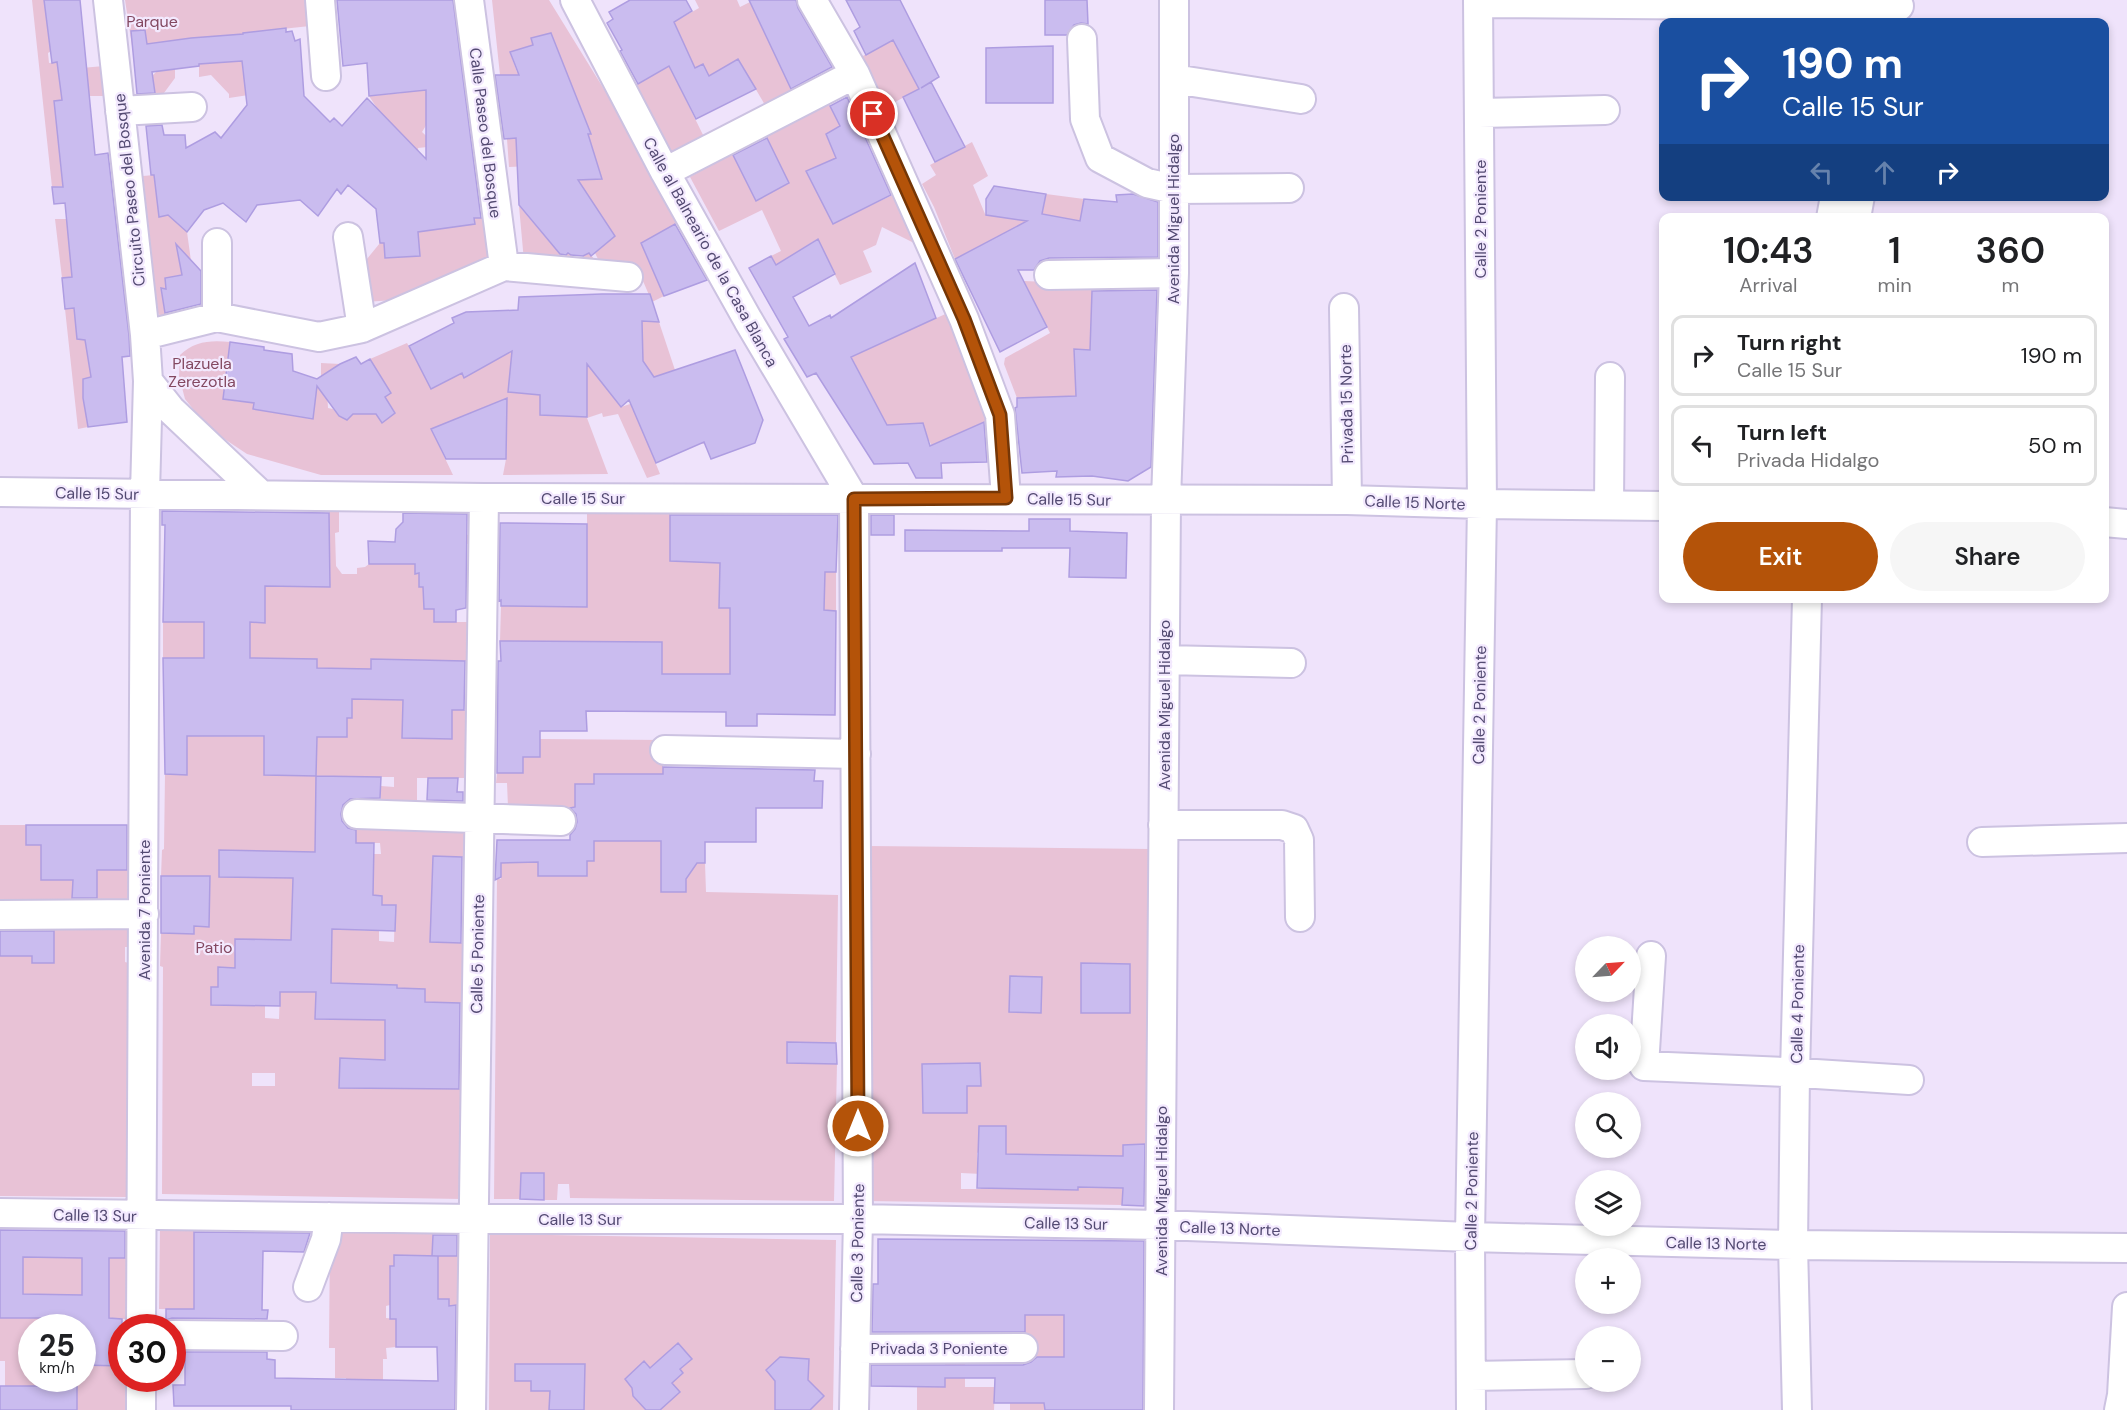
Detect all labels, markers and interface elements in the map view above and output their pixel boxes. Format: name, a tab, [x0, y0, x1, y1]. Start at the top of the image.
park label: Parque	[126, 11, 178, 32]
text: 190 m	[1782, 36, 1903, 91]
icon: right	[1683, 42, 1761, 120]
street label: Calle Paseo del Bosque	[465, 47, 506, 219]
pin	[847, 88, 898, 139]
text: Calle 15 Sur	[1782, 89, 1924, 124]
street label: Circuito Paseo del Bosque	[109, 92, 150, 287]
icon: arrive	[856, 97, 889, 130]
street label: Calle al Balneario de la Casa Blanca	[638, 134, 783, 371]
street label: Avenida Miguel Hidalgo	[1163, 134, 1184, 304]
icon: left	[1805, 156, 1838, 189]
icon: ahead	[1868, 156, 1901, 189]
icon: right	[1931, 156, 1964, 189]
street label: Calle 2 Poniente	[1470, 160, 1491, 278]
text: 10:43	[1723, 227, 1814, 274]
text: 1	[1888, 227, 1901, 274]
text: 360	[1976, 227, 2045, 274]
text: Arrival	[1739, 272, 1797, 298]
text: min	[1878, 272, 1912, 298]
text: m	[2001, 272, 2019, 298]
text: Turn right	[1737, 328, 1842, 357]
icon: right	[1686, 339, 1719, 372]
text: 190 m	[2021, 341, 2082, 370]
street label: Privada 15 Norte	[1335, 344, 1358, 464]
park label: Plazuela Zerezotla	[168, 353, 236, 392]
text: Calle 15 Sur	[1737, 357, 1842, 383]
text: Turn left	[1737, 418, 1827, 447]
icon: left	[1686, 429, 1719, 462]
text: 50 m	[2028, 431, 2082, 460]
text: Privada Hidalgo	[1737, 447, 1879, 473]
street label: Calle 15 Sur	[55, 482, 139, 505]
street label: Calle 15 Sur	[541, 488, 625, 509]
street label: Calle 15 Sur	[1027, 488, 1111, 511]
street label: Calle 15 Norte	[1364, 490, 1466, 515]
button: Exit	[1683, 522, 1878, 591]
button: Share	[1890, 522, 2085, 591]
street label: Avenida Miguel Hidalgo	[1154, 620, 1175, 790]
street label: Calle 2 Poniente	[1468, 645, 1491, 765]
street label: Avenida 7 Poniente	[134, 840, 155, 980]
street label: Calle 5 Poniente	[466, 894, 489, 1014]
north arrow	[1575, 936, 1641, 1002]
map controls	[1575, 936, 1641, 1392]
park label: Patio	[196, 937, 233, 958]
street label: Calle 4 Poniente	[1786, 944, 1809, 1064]
button: sound	[1575, 1014, 1641, 1080]
button: search	[1575, 1092, 1641, 1158]
position arrow	[826, 1094, 890, 1158]
street label: Avenida Miguel Hidalgo	[1151, 1106, 1172, 1276]
street label: Calle 2 Poniente	[1460, 1131, 1483, 1251]
button: layers	[1575, 1170, 1641, 1236]
street label: Calle 3 Poniente	[846, 1183, 869, 1303]
street label: Calle 13 Sur	[53, 1204, 137, 1227]
street label: Calle 13 Sur	[538, 1209, 622, 1230]
street label: Calle 13 Sur	[1024, 1212, 1108, 1235]
street label: Calle 13 Norte	[1179, 1216, 1281, 1241]
street label: Calle 13 Norte	[1665, 1232, 1767, 1255]
button: +	[1575, 1248, 1641, 1314]
speed limit sign: 30	[108, 1314, 186, 1392]
text: 25	[39, 1326, 75, 1365]
button: −	[1575, 1326, 1641, 1392]
street label: Privada 3 Poniente	[870, 1338, 1008, 1359]
text: km/h	[39, 1358, 75, 1378]

